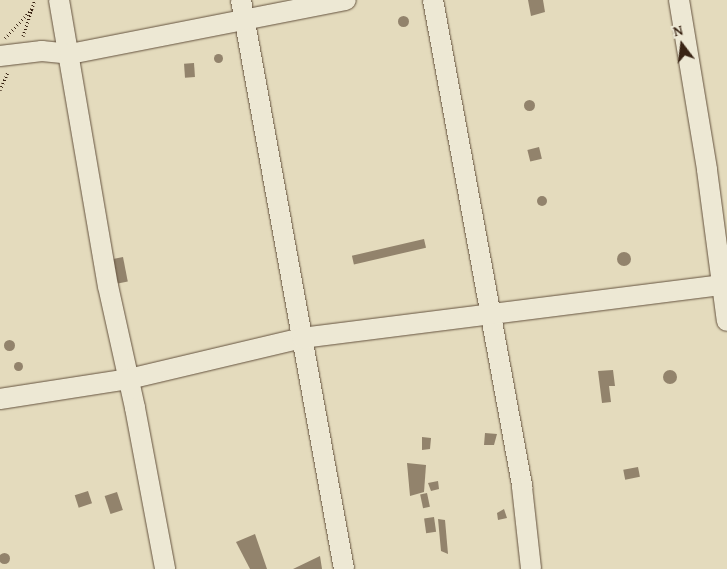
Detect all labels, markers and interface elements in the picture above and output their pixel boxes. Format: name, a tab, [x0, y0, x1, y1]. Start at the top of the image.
north arrow	[657, 20, 707, 70]
text: N	[671, 20, 685, 41]

